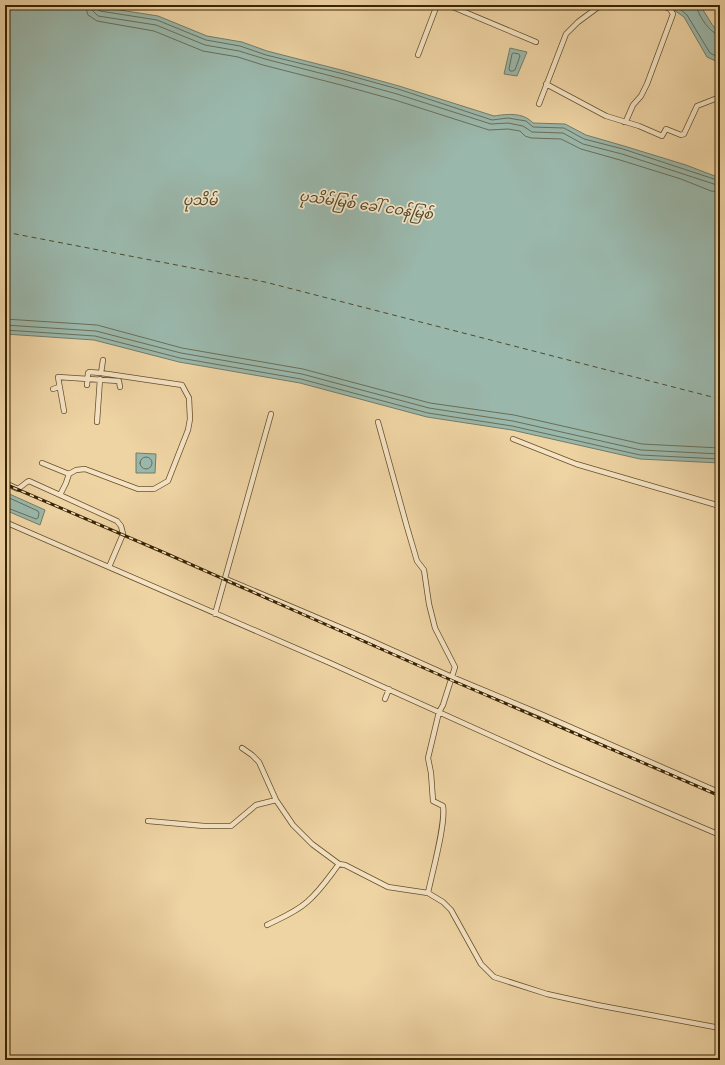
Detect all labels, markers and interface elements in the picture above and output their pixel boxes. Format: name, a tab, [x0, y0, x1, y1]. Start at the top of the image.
water label: ပုသိမ်မြစ် ခေါ် ငဝန်မြစ်	[297, 186, 436, 226]
water label: ပုသိမ်	[183, 190, 219, 212]

